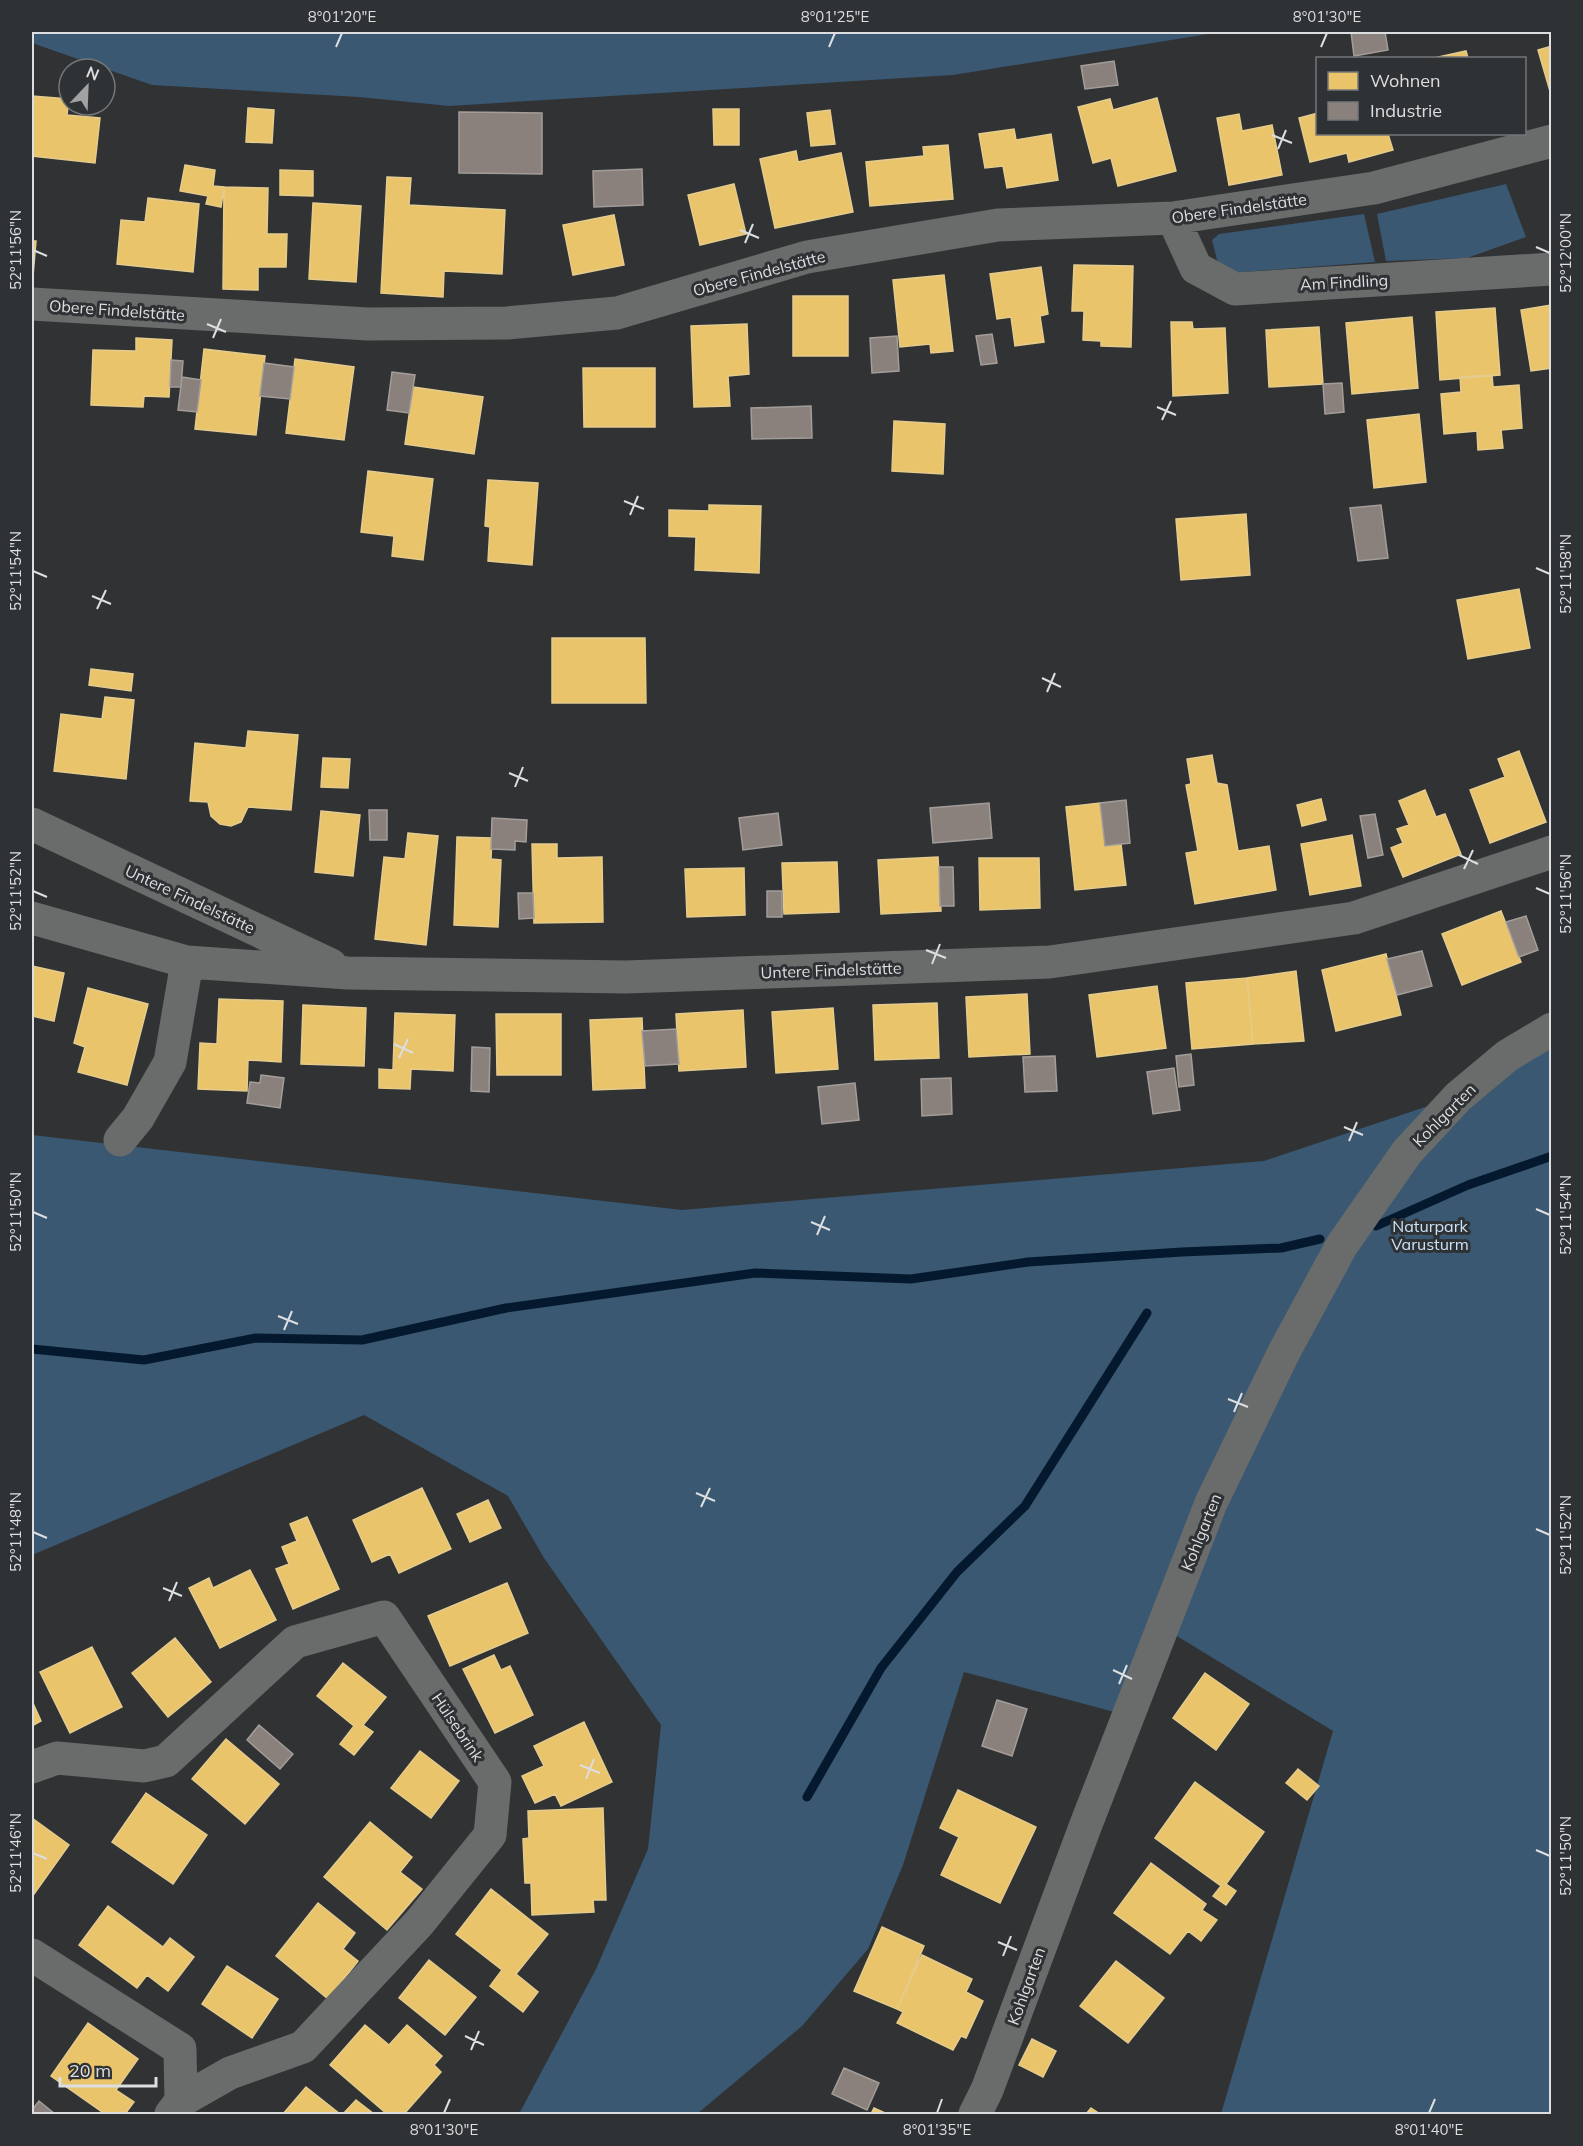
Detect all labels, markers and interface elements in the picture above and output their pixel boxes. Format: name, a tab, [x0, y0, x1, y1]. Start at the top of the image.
text: 8°01'20"E	[308, 7, 376, 26]
text: 8°01'25"E	[801, 7, 869, 26]
text: 8°01'30"E	[1293, 7, 1361, 26]
north arrow	[57, 57, 117, 117]
legend	[1316, 57, 1526, 135]
text: N	[83, 62, 102, 85]
text: Wohnen	[1370, 69, 1441, 92]
text: Industrie	[1370, 99, 1442, 122]
street label: Obere Findelstätte	[1170, 189, 1308, 227]
text: 52°11'56"N	[6, 210, 25, 290]
text: 52°12'00"N	[1556, 213, 1575, 293]
street label: Obere Findelstätte	[691, 246, 827, 300]
street label: Am Findling	[1299, 270, 1389, 294]
street label: Obere Findelstätte	[48, 295, 186, 325]
text: 52°11'54"N	[6, 531, 25, 611]
text: 52°11'58"N	[1556, 534, 1575, 614]
text: 52°11'52"N	[6, 851, 25, 931]
text: 52°11'56"N	[1556, 854, 1575, 934]
street label: Untere Findelstätte	[122, 860, 258, 938]
street label: Untere Findelstätte	[760, 958, 902, 982]
street label: Kohlgarten	[1408, 1079, 1480, 1151]
text: 52°11'50"N	[6, 1172, 25, 1252]
text: 52°11'54"N	[1556, 1175, 1575, 1255]
park label: Naturpark Varusturm	[1391, 1216, 1469, 1254]
street label: Kohlgarten	[1176, 1491, 1226, 1573]
text: 52°11'48"N	[6, 1492, 25, 1572]
text: 52°11'52"N	[1556, 1495, 1575, 1575]
street label: Hülsebrink	[428, 1689, 489, 1766]
text: 52°11'46"N	[6, 1813, 25, 1893]
text: 52°11'50"N	[1556, 1816, 1575, 1896]
street label: Kohlgarten	[1003, 1944, 1049, 2028]
scale bar	[60, 2050, 156, 2088]
text: 20 m	[69, 2059, 111, 2082]
text: 8°01'30"E	[410, 2120, 478, 2139]
text: 8°01'35"E	[903, 2120, 971, 2139]
text: 8°01'40"E	[1395, 2120, 1463, 2139]

